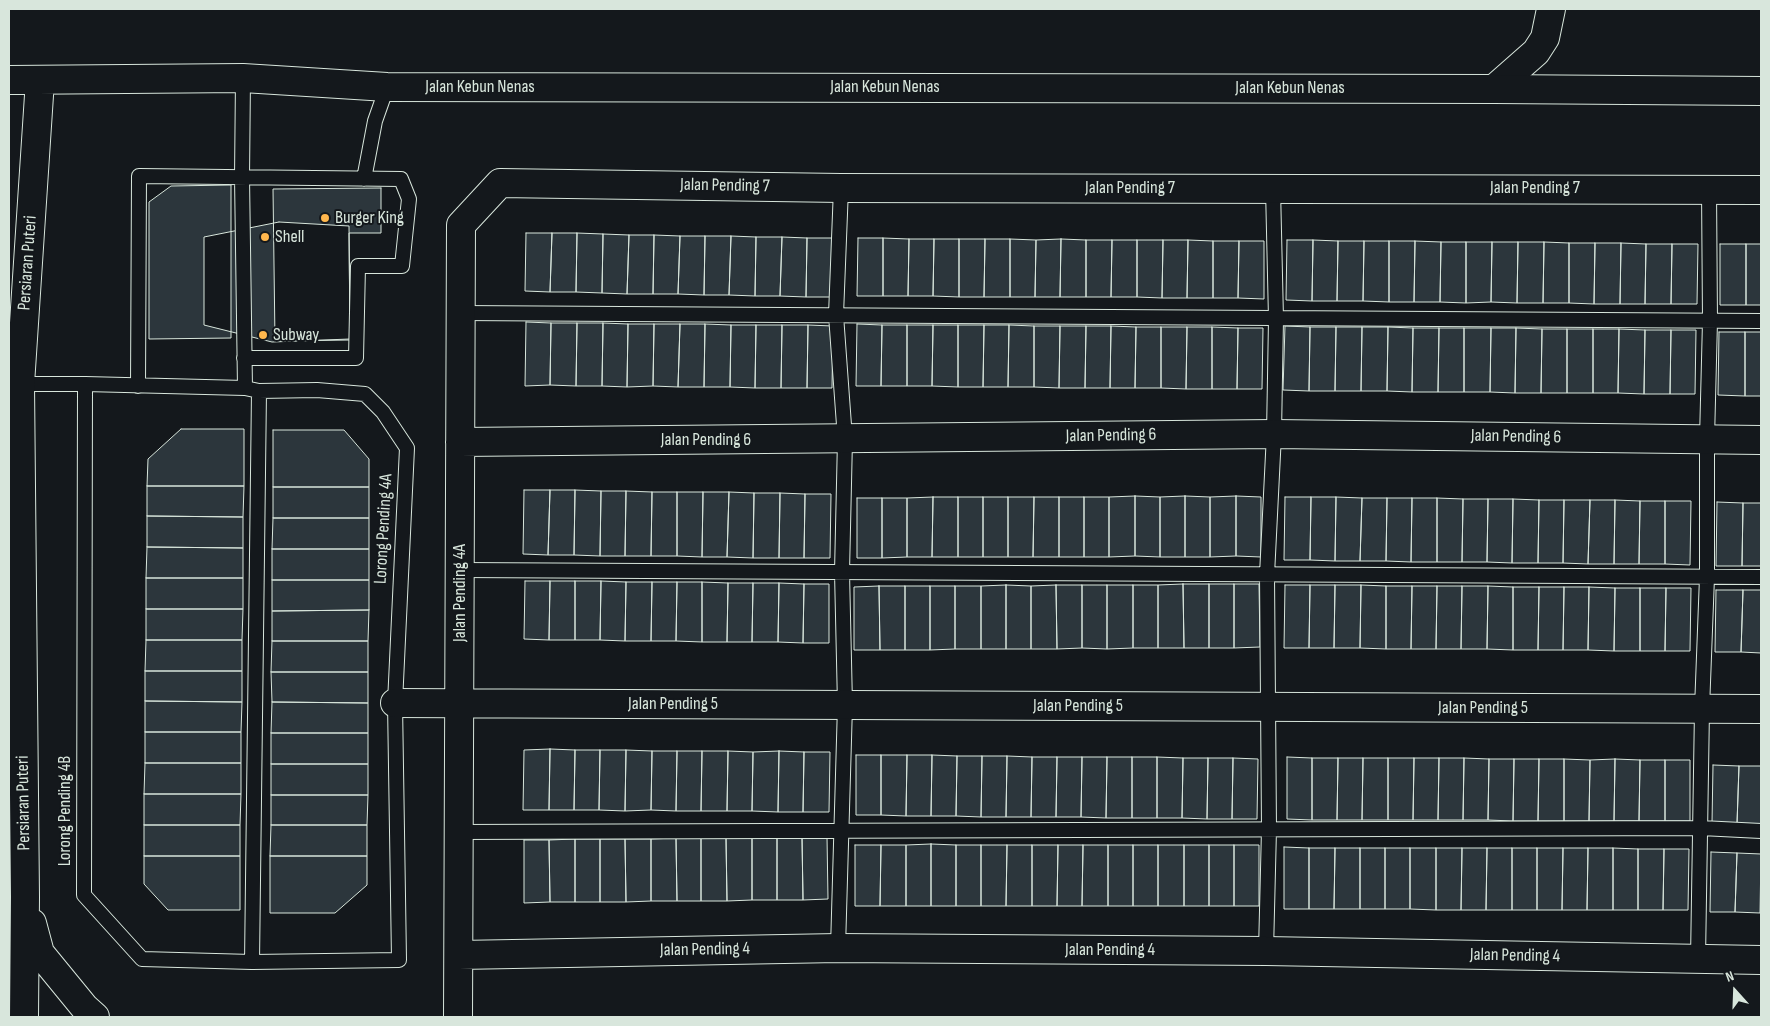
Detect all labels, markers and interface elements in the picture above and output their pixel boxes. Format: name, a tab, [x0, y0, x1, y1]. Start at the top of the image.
street label: Jalan Kebun Nenas	[425, 76, 535, 98]
street label: Jalan Kebun Nenas	[830, 76, 940, 98]
street label: Jalan Kebun Nenas	[1235, 77, 1345, 99]
street label: Jalan Pending 7	[680, 174, 770, 198]
street label: Jalan Pending 7	[1085, 177, 1175, 199]
street label: Jalan Pending 7	[1490, 177, 1580, 199]
place label: Burger King	[335, 207, 404, 229]
marker: Burger King	[319, 212, 331, 224]
street label: Persiaran Puteri	[14, 215, 42, 311]
place label: Shell	[275, 226, 304, 248]
marker: Shell	[259, 231, 271, 243]
place label: Subway	[273, 324, 319, 346]
marker: Subway	[257, 329, 269, 341]
street label: Jalan Pending 6	[1066, 424, 1156, 448]
street label: Jalan Pending 6	[1471, 425, 1561, 449]
street label: Jalan Pending 6	[661, 429, 751, 451]
street label: Lorong Pending 4A	[370, 473, 398, 585]
street label: Jalan Pending 4A	[449, 544, 471, 642]
street label: Jalan Pending 5	[628, 693, 718, 715]
street label: Jalan Pending 5	[1033, 695, 1123, 717]
street label: Jalan Pending 5	[1438, 697, 1528, 719]
street label: Persiaran Puteri	[12, 755, 36, 851]
street label: Lorong Pending 4B	[54, 756, 76, 866]
street label: Jalan Pending 4	[660, 938, 750, 962]
street label: Jalan Pending 4	[1065, 939, 1155, 961]
street label: Jalan Pending 4	[1470, 944, 1560, 968]
north arrow	[1710, 966, 1760, 1016]
text: N	[1723, 967, 1736, 986]

